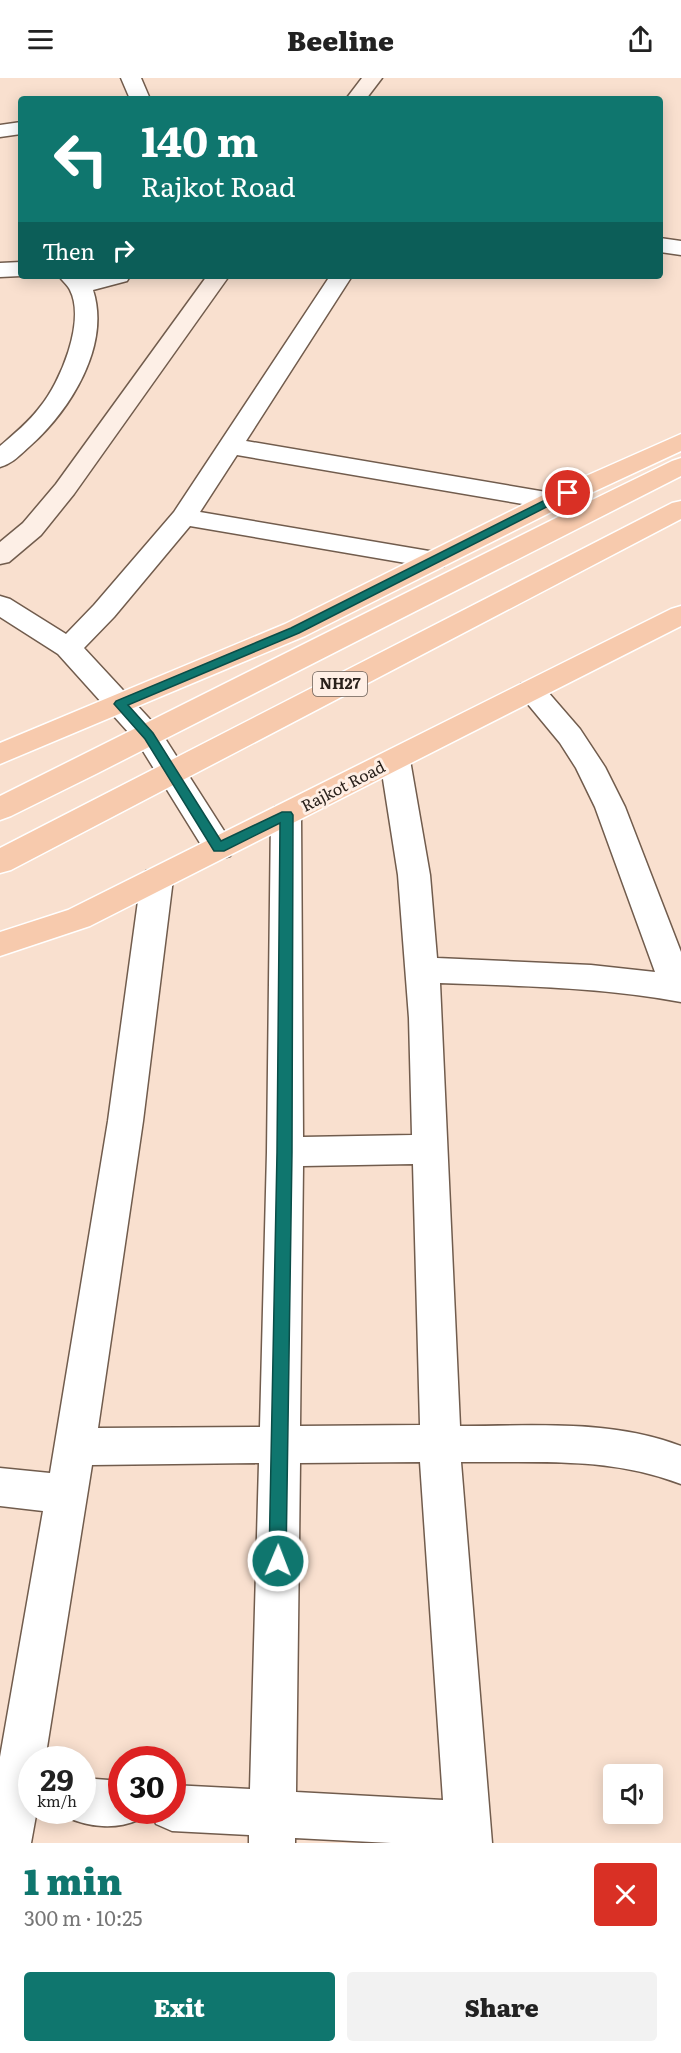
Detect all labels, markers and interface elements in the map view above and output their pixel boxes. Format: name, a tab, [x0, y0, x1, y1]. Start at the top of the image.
text: Beeline	[287, 19, 394, 59]
icon: menu	[24, 23, 57, 56]
icon: share	[624, 23, 657, 56]
text: 140 m	[141, 108, 258, 170]
icon: left	[42, 120, 120, 198]
text: Rajkot Road	[141, 165, 296, 205]
text: Then	[42, 234, 95, 267]
icon: right	[107, 234, 140, 267]
pin	[542, 467, 593, 518]
icon: arrive	[551, 476, 584, 509]
road number: NH27	[313, 672, 367, 696]
street label: Rajkot Road	[296, 754, 389, 817]
position arrow	[246, 1529, 310, 1593]
speed limit sign: 30	[108, 1746, 186, 1824]
text: 29	[40, 1756, 74, 1800]
map controls	[603, 1764, 663, 1824]
button: sound	[603, 1764, 663, 1824]
text: km/h	[37, 1789, 77, 1812]
text: 1 min	[24, 1853, 122, 1906]
button: close	[594, 1863, 657, 1926]
text: 300 m · 10:25	[24, 1902, 142, 1932]
button: Exit	[24, 1972, 335, 2041]
button: Share	[347, 1972, 657, 2041]

